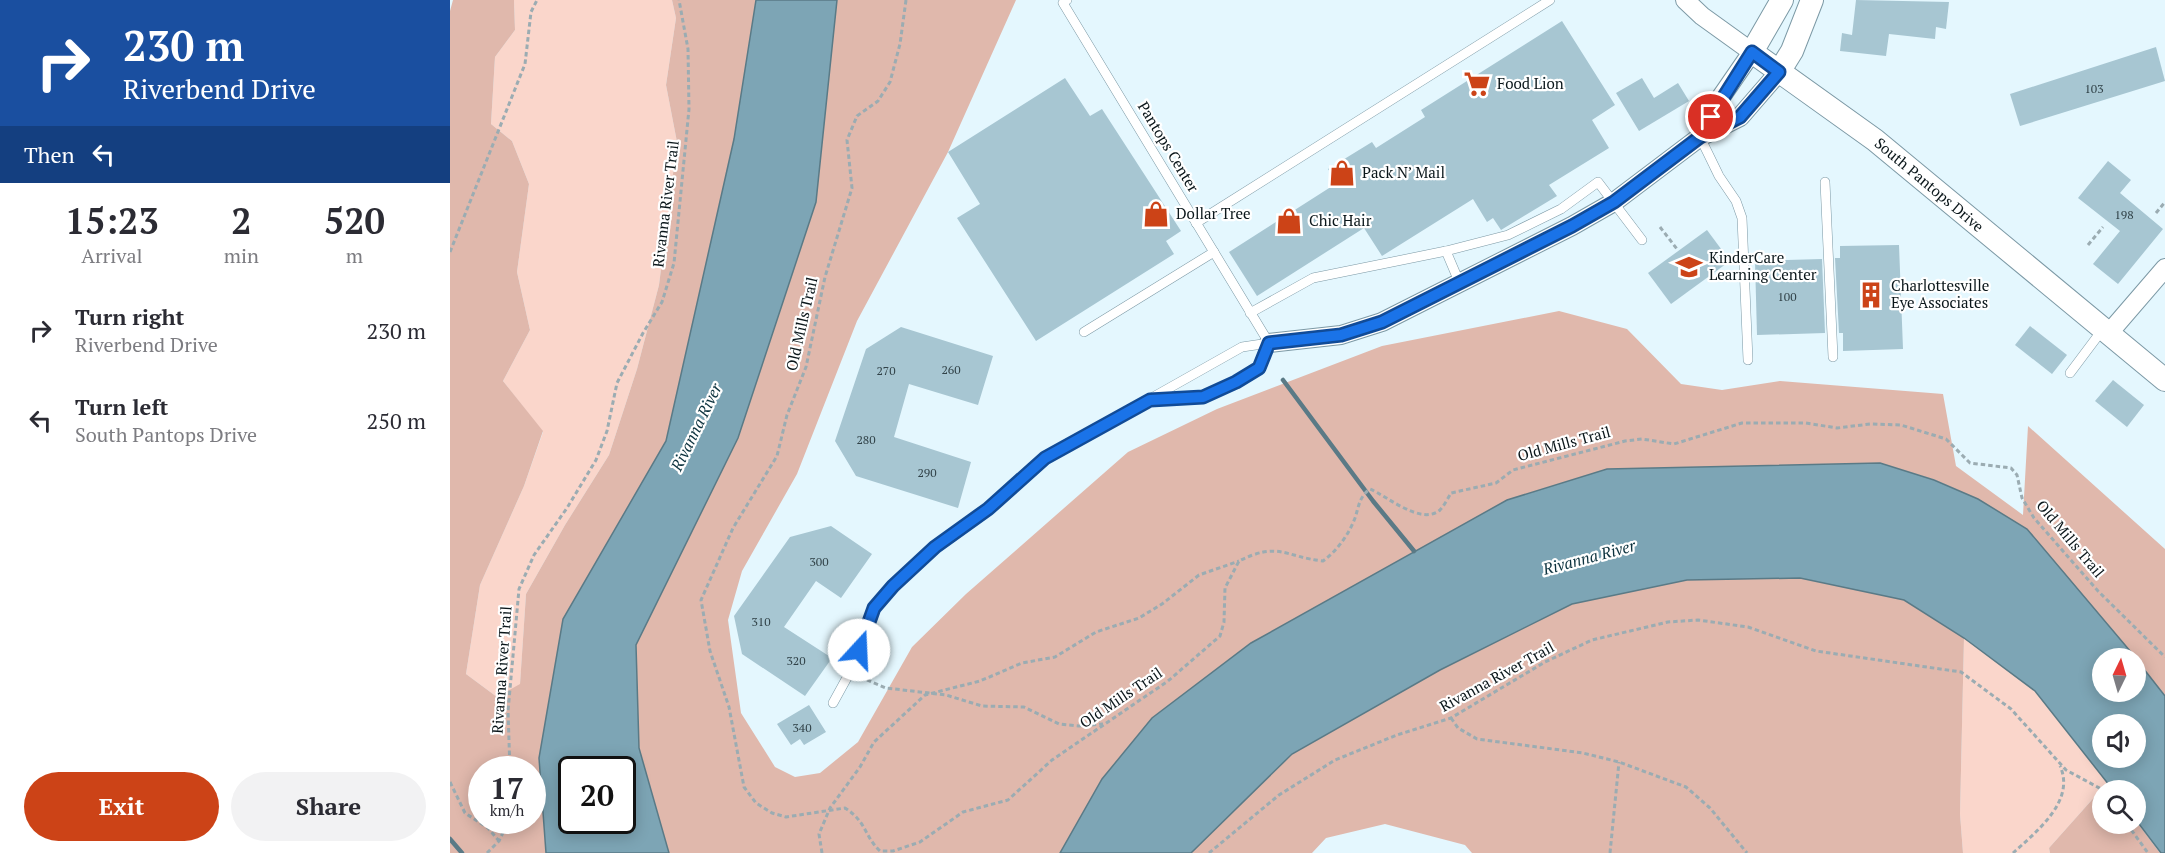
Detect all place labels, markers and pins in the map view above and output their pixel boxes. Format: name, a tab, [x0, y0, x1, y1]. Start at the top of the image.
supermarket icon: Food Lion	[1462, 69, 1492, 99]
place label: Food Lion	[1497, 73, 1564, 93]
pin	[1685, 91, 1736, 142]
shop icon: Pack N’ Mail	[1327, 158, 1357, 188]
place label: Pack N’ Mail	[1362, 162, 1445, 182]
shop icon: Dollar Tree	[1141, 199, 1171, 229]
place label: Dollar Tree	[1176, 203, 1251, 223]
shop icon: Chic Hair	[1274, 206, 1304, 236]
place label: Chic Hair	[1309, 210, 1372, 230]
place label: KinderCare Learning Center	[1709, 247, 1817, 284]
school or university icon: KinderCare Learning Center	[1674, 252, 1704, 282]
place label: Charlottesville Eye Associates	[1891, 275, 1989, 312]
building icon: Charlottesville Eye Associates	[1856, 280, 1886, 310]

